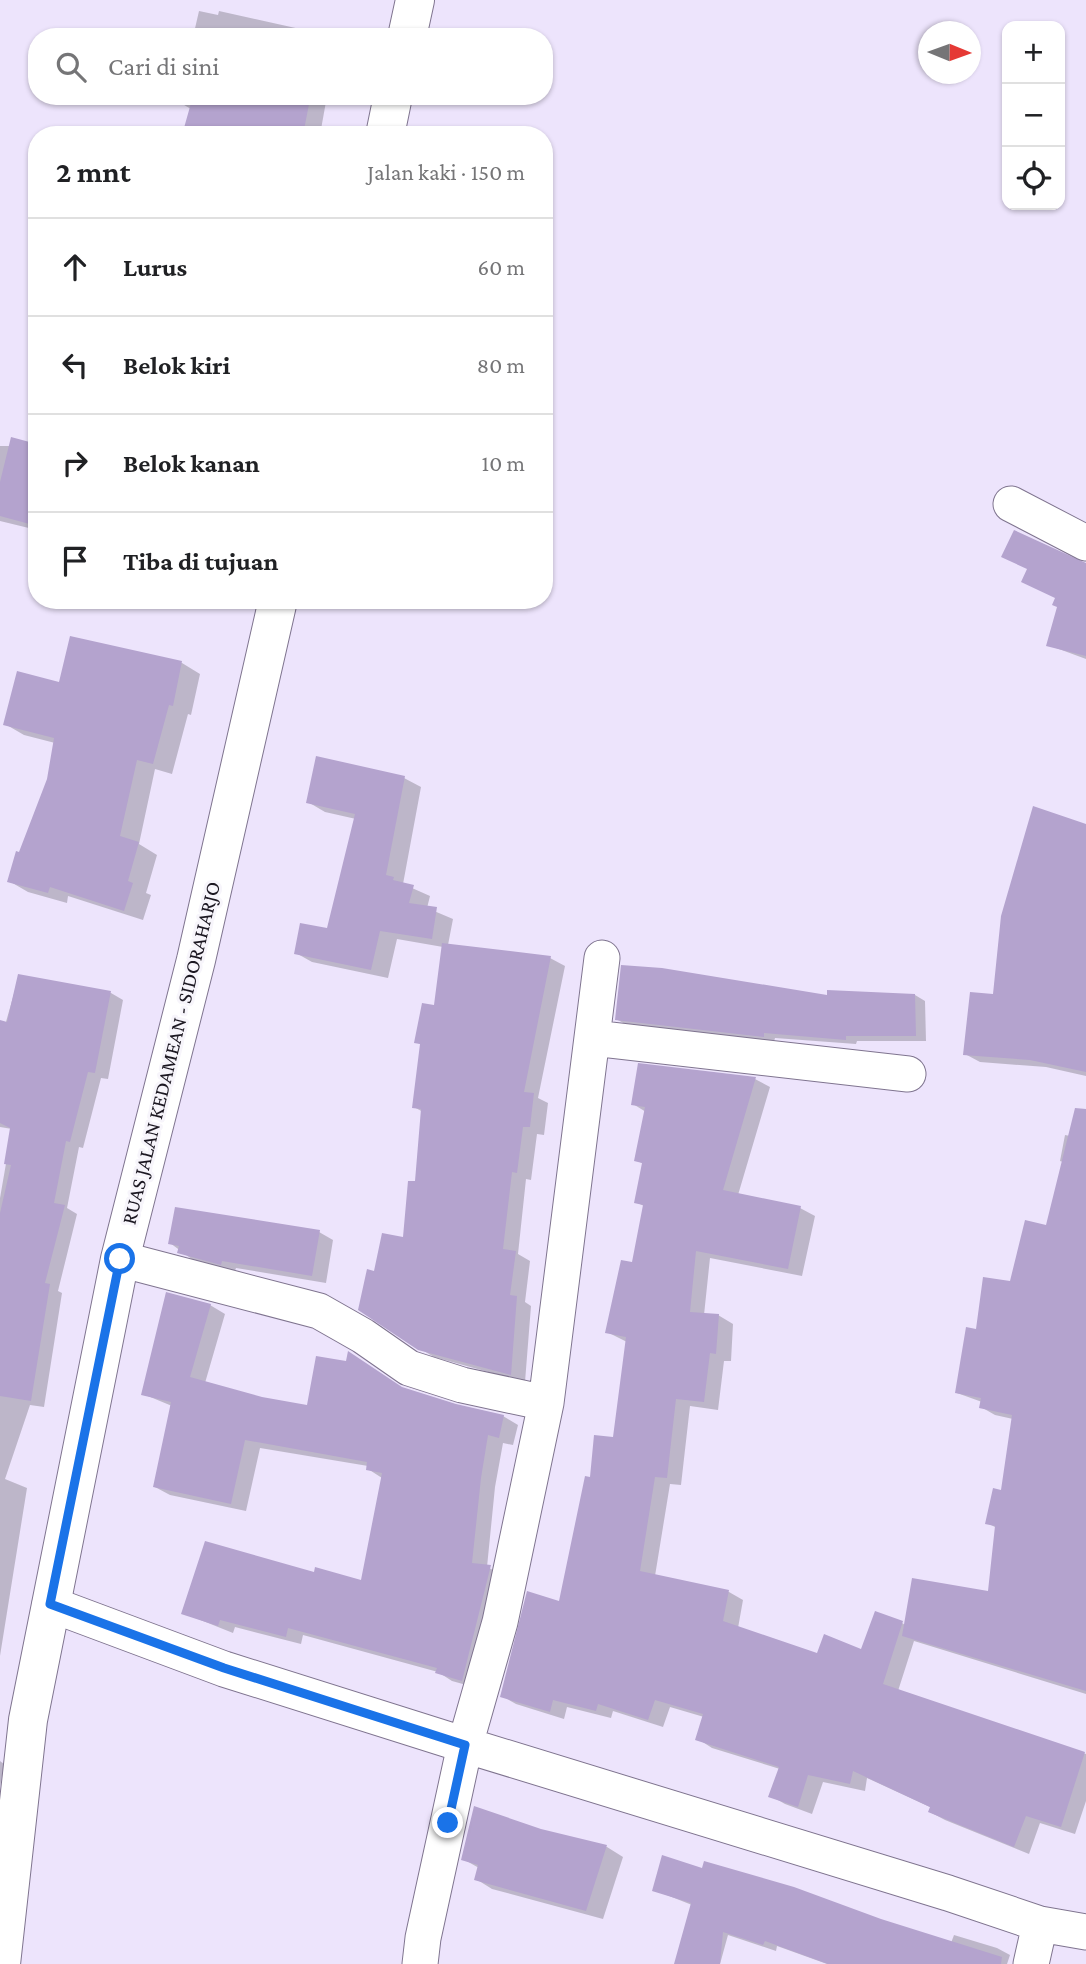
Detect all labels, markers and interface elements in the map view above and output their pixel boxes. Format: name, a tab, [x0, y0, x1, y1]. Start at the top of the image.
north arrow	[918, 21, 981, 84]
map controls	[1002, 21, 1065, 210]
button: +	[1002, 21, 1065, 84]
search box	[28, 28, 553, 105]
icon: search	[52, 48, 90, 86]
text: Cari di sini	[108, 52, 219, 81]
button: −	[1002, 84, 1065, 147]
button: locate	[1002, 147, 1065, 210]
text: 2 mnt	[56, 155, 131, 188]
text: Jalan kaki · 150 m	[367, 159, 525, 185]
icon: ahead	[56, 248, 94, 286]
text: Lurus	[123, 253, 187, 282]
text: 60 m	[478, 254, 525, 280]
icon: left	[56, 346, 94, 384]
text: Belok kiri	[123, 351, 230, 380]
text: 80 m	[477, 352, 525, 378]
icon: right	[56, 444, 94, 482]
text: Belok kanan	[123, 449, 260, 478]
text: 10 m	[482, 450, 525, 476]
icon: arrive	[56, 542, 94, 580]
text: Tiba di tujuan	[123, 547, 278, 576]
street label: RUAS JALAN KEDAMEAN - SIDORAHARJO	[117, 879, 225, 1227]
route start	[104, 1243, 135, 1274]
route end	[432, 1807, 463, 1838]

